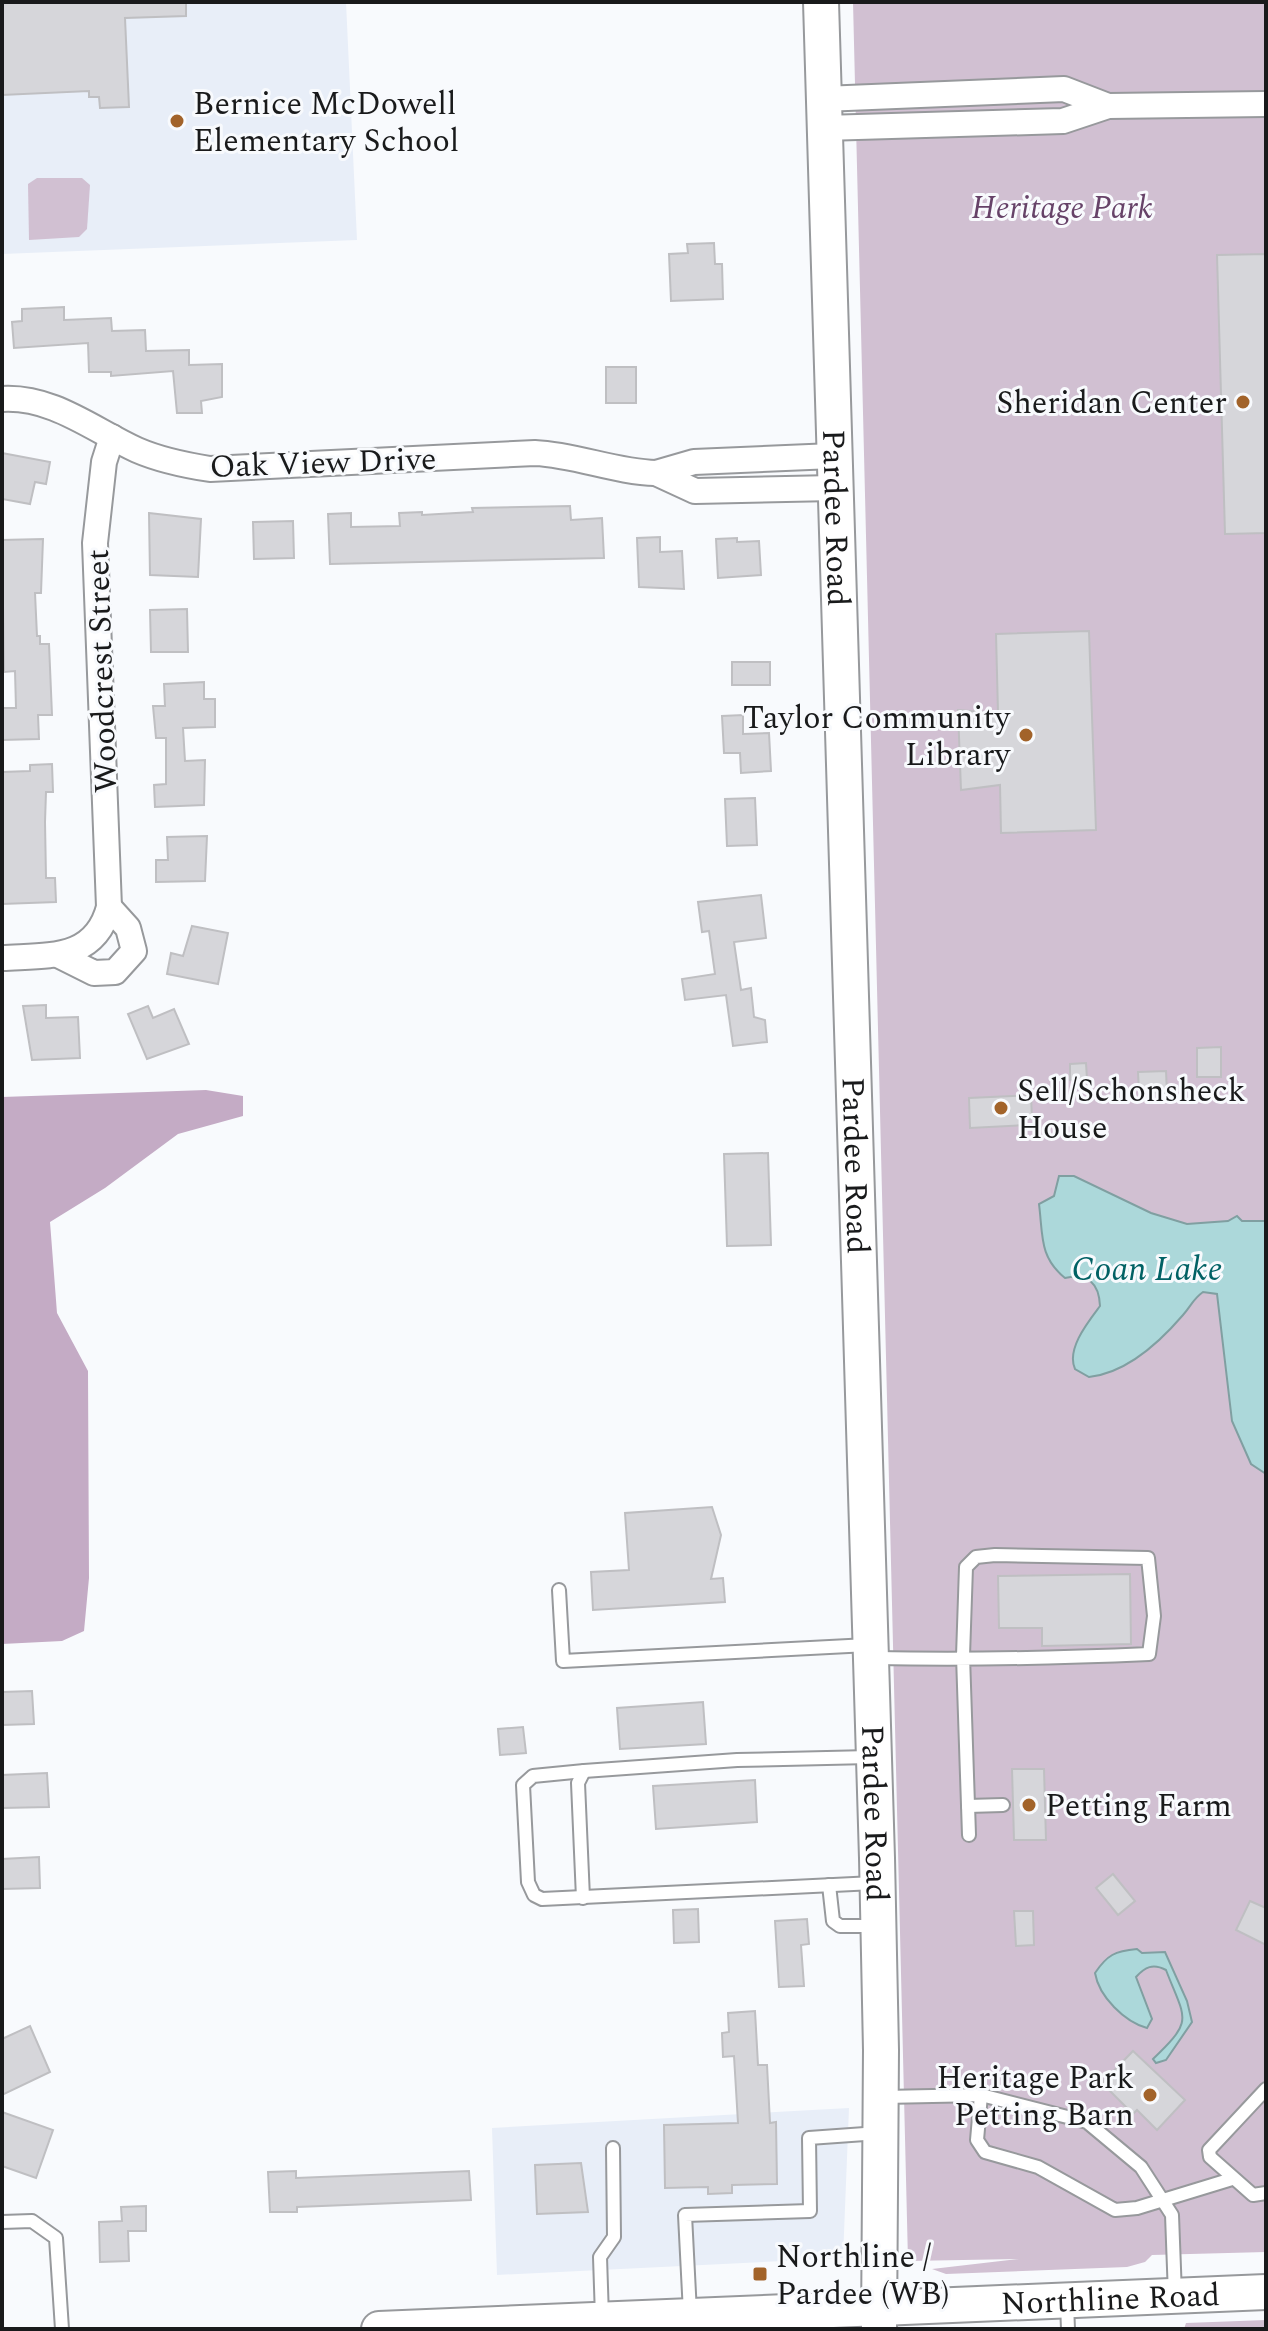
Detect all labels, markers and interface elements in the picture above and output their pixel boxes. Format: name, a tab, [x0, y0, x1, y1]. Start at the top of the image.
place label: Bernice McDowell Elementary School	[193, 80, 459, 166]
marker: Bernice McDowell Elementary School	[168, 112, 186, 130]
park label: Heritage Park	[971, 184, 1153, 233]
place label: Sheridan Center	[996, 379, 1227, 428]
marker: Sheridan Center	[1234, 393, 1252, 411]
street label: Pardee Road	[808, 429, 862, 607]
street label: Oak View Drive	[209, 435, 437, 492]
street label: Woodcrest Street	[74, 548, 131, 794]
place label: Taylor Community Library	[743, 694, 1012, 780]
marker: Taylor Community Library	[1017, 726, 1035, 744]
place label: Sell/Schonsheck House	[1017, 1067, 1246, 1153]
street label: Pardee Road	[827, 1076, 882, 1255]
marker: Sell/Schonsheck House	[992, 1099, 1010, 1117]
water label: Coan Lake	[1072, 1244, 1222, 1296]
street label: Pardee Road	[847, 1724, 901, 1902]
place label: Petting Farm	[1045, 1782, 1232, 1831]
marker: Petting Farm	[1020, 1796, 1038, 1814]
place label: Heritage Park Petting Barn	[936, 2054, 1134, 2140]
marker: Heritage Park Petting Barn	[1141, 2086, 1159, 2104]
place label: Northline / Pardee (WB)	[776, 2233, 949, 2319]
marker: Northline / Pardee (WB)	[751, 2265, 769, 2283]
street label: Northline Road	[1000, 2271, 1221, 2329]

